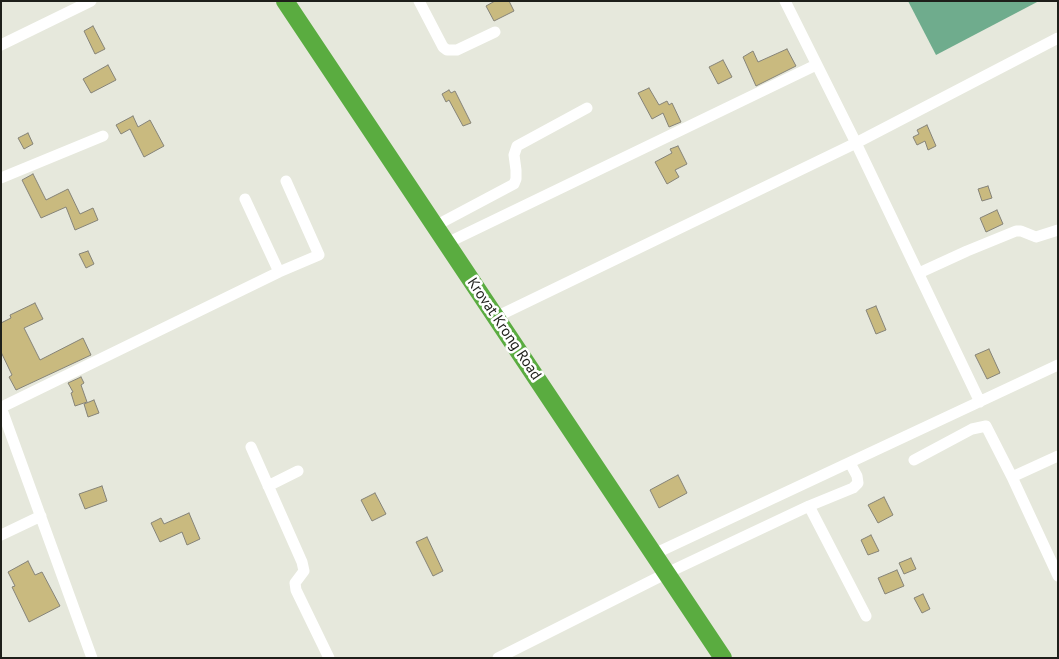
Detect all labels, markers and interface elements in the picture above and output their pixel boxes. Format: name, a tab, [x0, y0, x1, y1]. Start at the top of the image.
street label: Krovat Krong Road	[463, 274, 545, 384]

